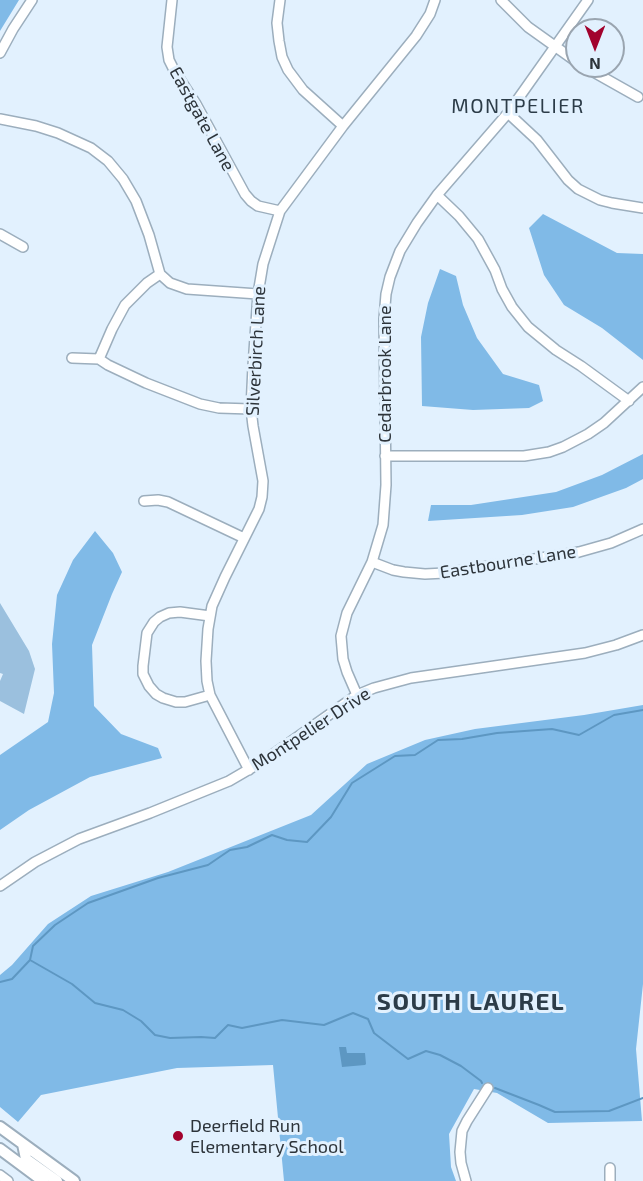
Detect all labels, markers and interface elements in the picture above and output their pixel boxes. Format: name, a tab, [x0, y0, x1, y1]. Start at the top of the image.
north arrow	[565, 18, 625, 78]
text: N	[589, 55, 601, 74]
street label: Eastgate Lane	[165, 63, 239, 175]
district label: MONTPELIER	[451, 94, 585, 118]
street label: Silverbirch Lane	[242, 285, 270, 417]
street label: Cedarbrook Lane	[374, 305, 396, 443]
street label: Eastbourne Lane	[438, 541, 578, 583]
street label: Montpelier Drive	[248, 683, 374, 775]
district label: SOUTH LAUREL	[377, 988, 565, 1016]
place label: Deerfield Run Elementary School	[190, 1115, 344, 1158]
marker: Deerfield Run Elementary School	[171, 1129, 185, 1143]

